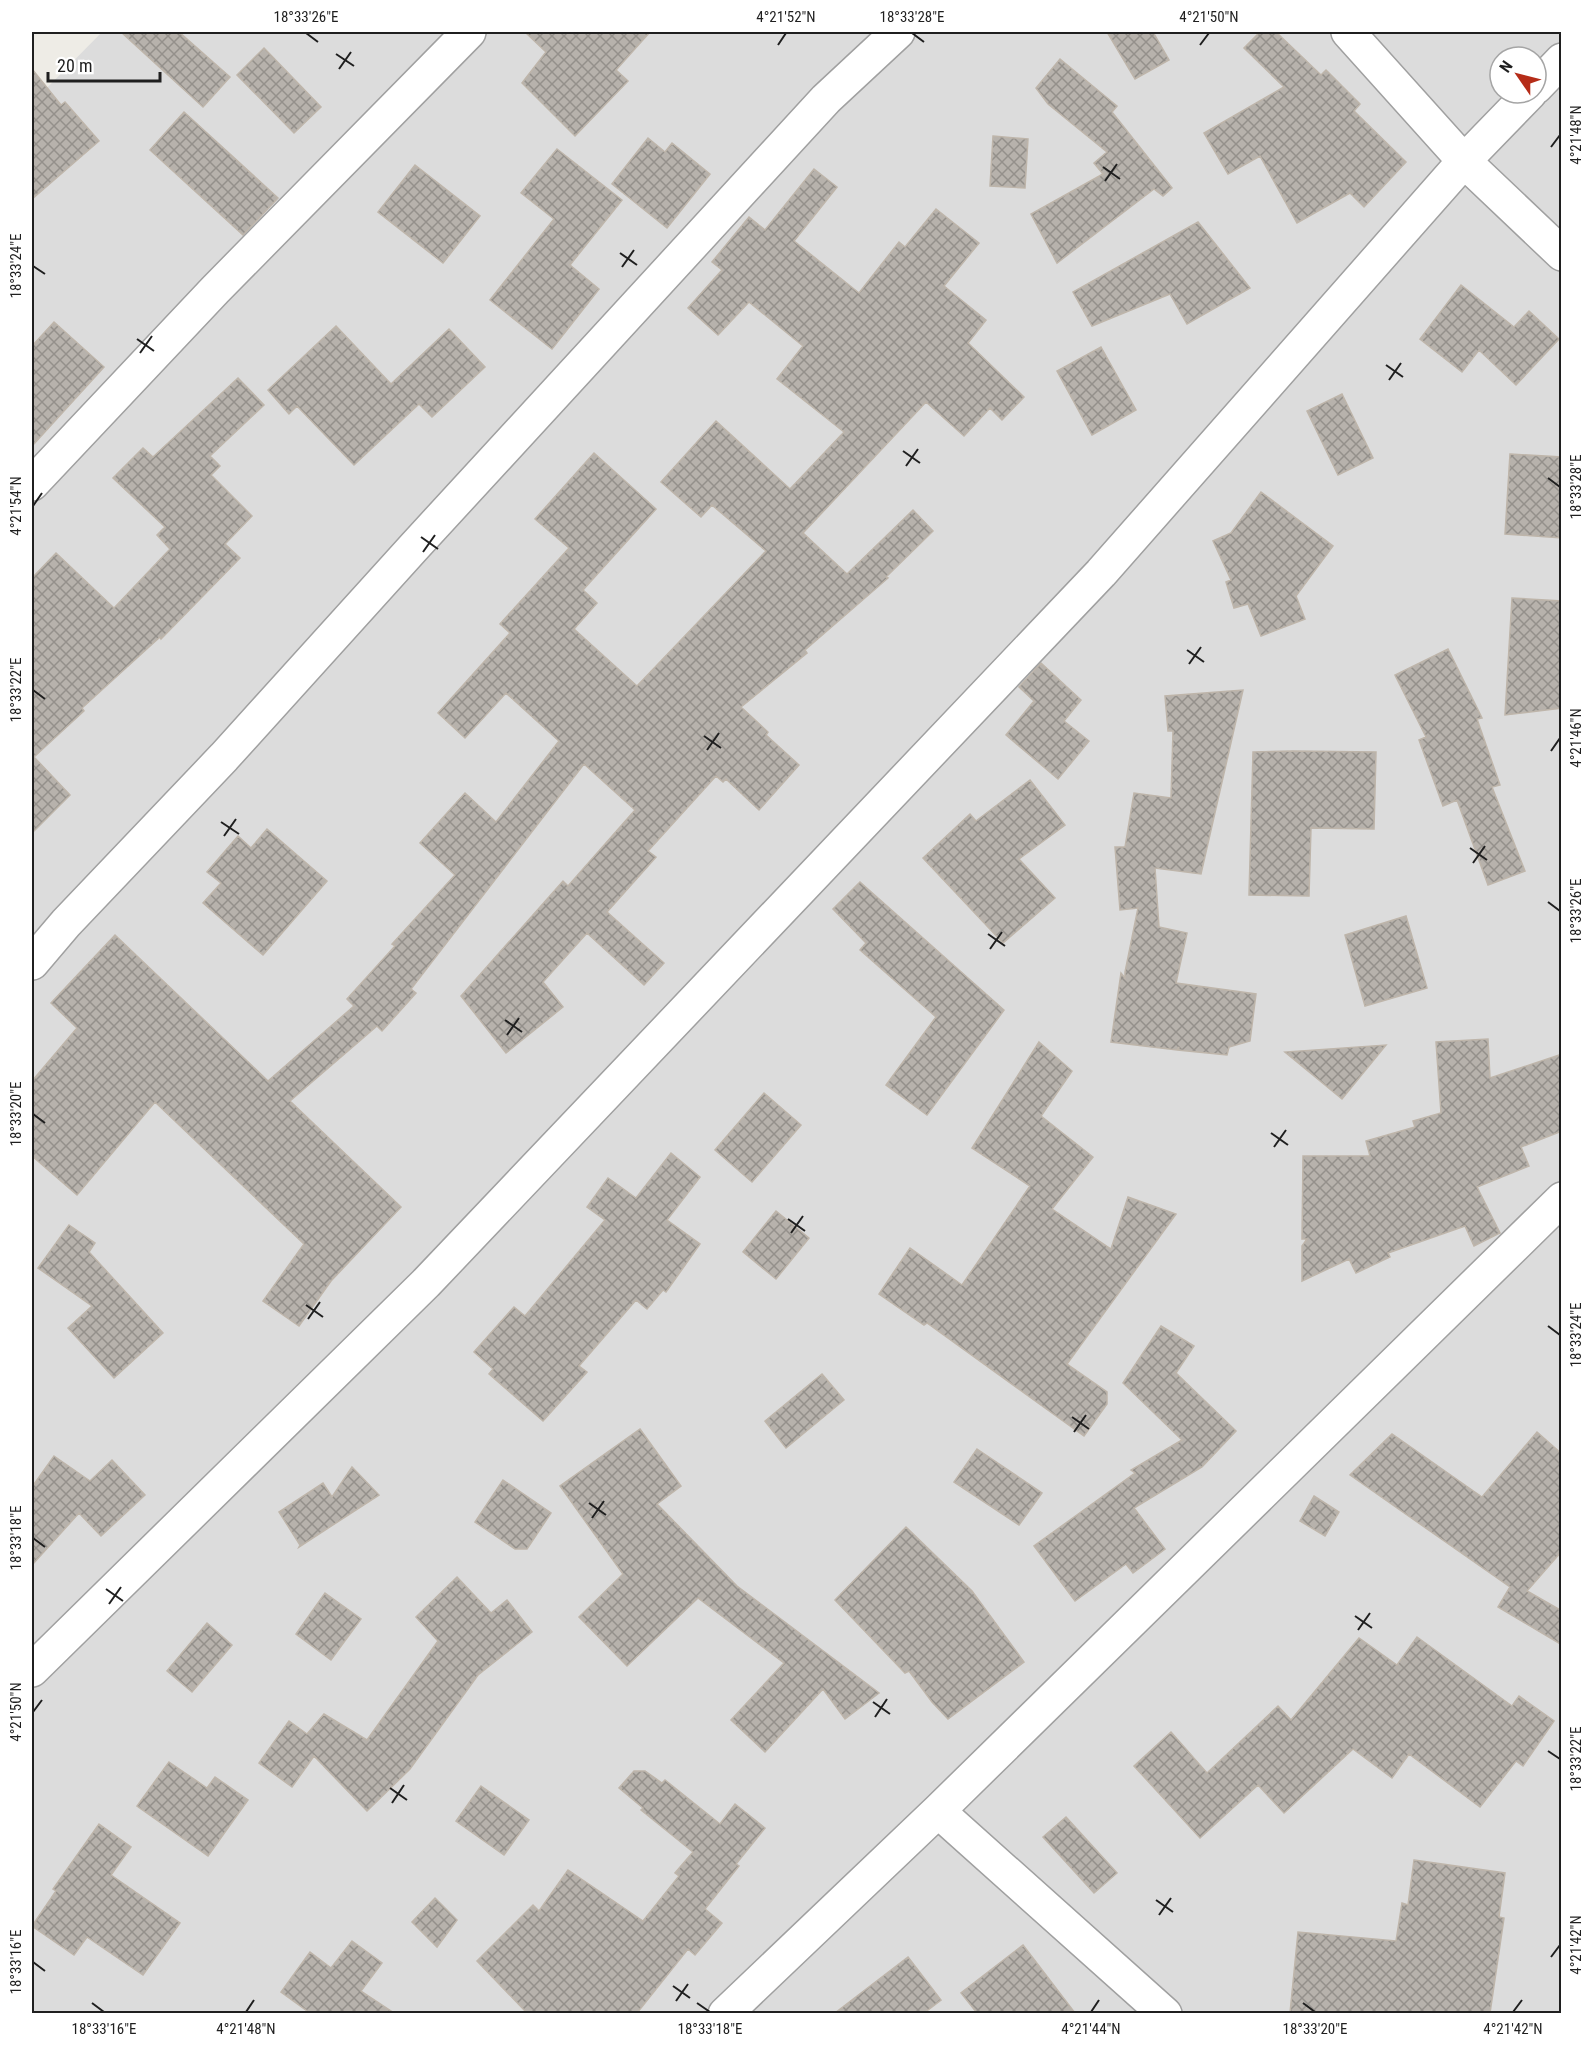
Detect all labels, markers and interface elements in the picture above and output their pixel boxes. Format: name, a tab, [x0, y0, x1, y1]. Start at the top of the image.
text: 18°33'26"E	[274, 8, 338, 26]
text: 4°21'52"N	[756, 8, 816, 26]
text: 18°33'28"E	[880, 8, 944, 26]
text: 4°21'50"N	[1179, 8, 1239, 26]
scale bar	[48, 45, 160, 83]
north arrow	[1488, 45, 1548, 105]
text: 20 m	[57, 55, 92, 76]
text: N	[1496, 57, 1517, 76]
text: 4°21'48"N	[1567, 105, 1585, 165]
text: 18°33'24"E	[7, 234, 25, 298]
text: 18°33'28"E	[1567, 455, 1585, 519]
text: 4°21'54"N	[7, 476, 25, 536]
text: 18°33'22"E	[7, 658, 25, 722]
text: 4°21'46"N	[1567, 708, 1585, 768]
text: 18°33'26"E	[1567, 879, 1585, 943]
text: 18°33'20"E	[7, 1082, 25, 1146]
text: 18°33'24"E	[1567, 1303, 1585, 1367]
text: 18°33'18"E	[7, 1506, 25, 1570]
text: 4°21'50"N	[7, 1682, 25, 1742]
text: 18°33'22"E	[1567, 1727, 1585, 1791]
text: 4°21'42"N	[1567, 1915, 1585, 1975]
text: 18°33'16"E	[7, 1930, 25, 1994]
text: 18°33'16"E	[72, 2020, 136, 2038]
text: 4°21'48"N	[216, 2020, 276, 2038]
text: 18°33'18"E	[678, 2020, 742, 2038]
text: 4°21'44"N	[1061, 2020, 1121, 2038]
text: 18°33'20"E	[1283, 2020, 1347, 2038]
text: 4°21'42"N	[1483, 2020, 1543, 2038]

